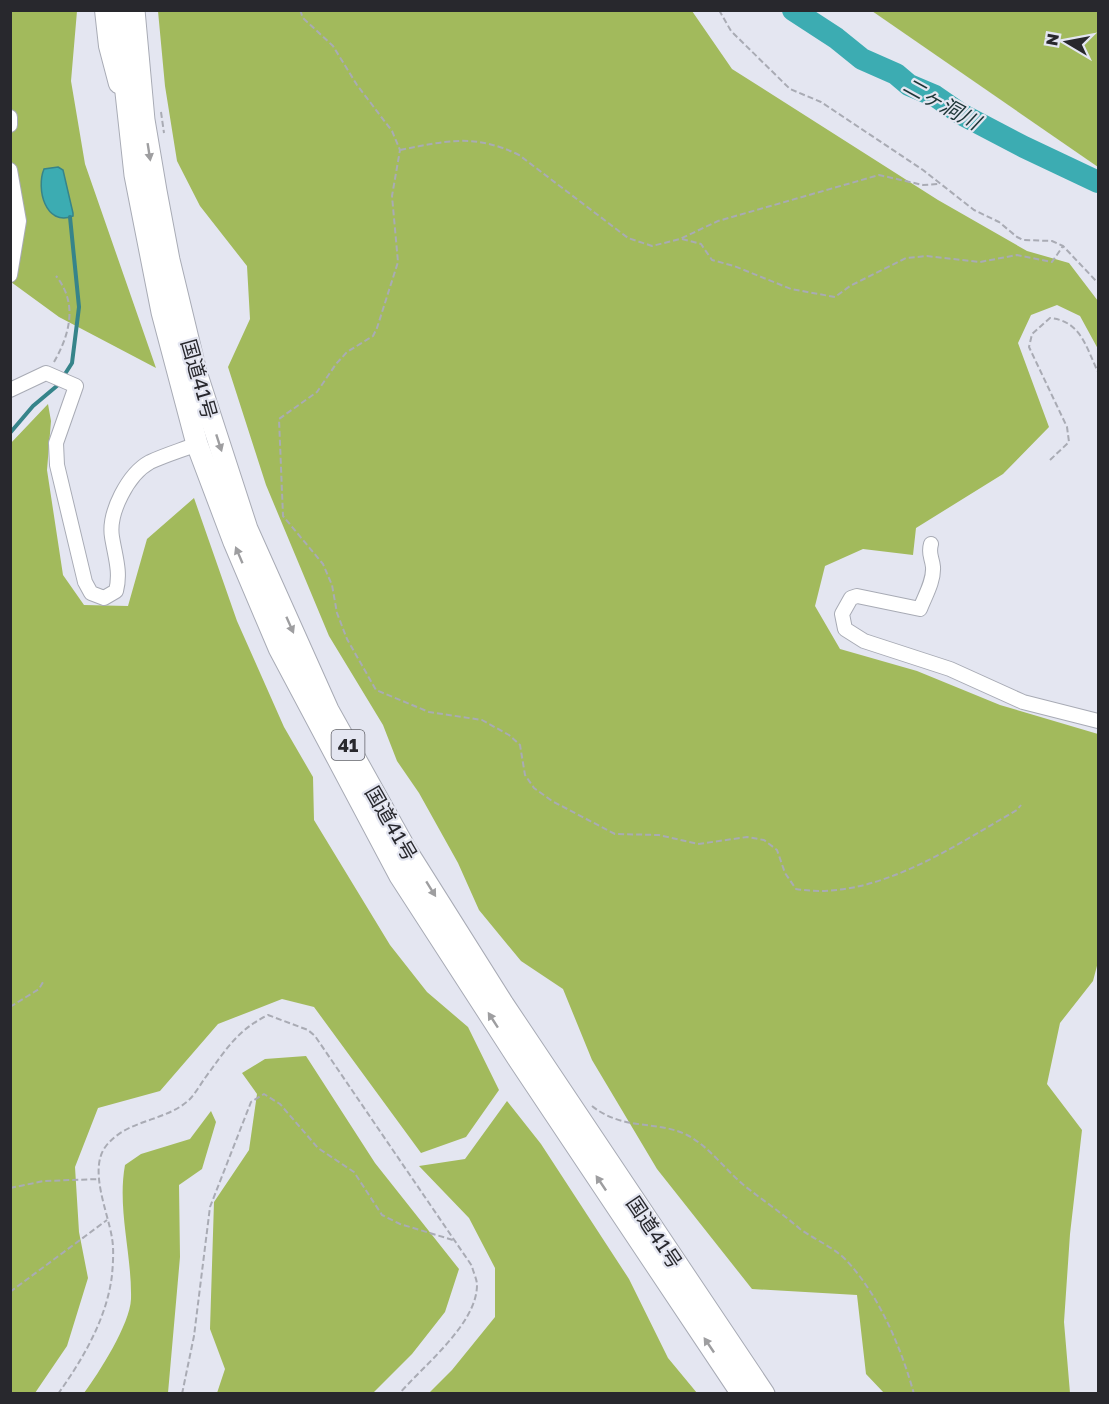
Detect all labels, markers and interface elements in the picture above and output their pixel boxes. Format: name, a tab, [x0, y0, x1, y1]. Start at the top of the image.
north arrow	[1037, 12, 1097, 72]
text: N	[1041, 32, 1063, 47]
water label: 二ヶ洞川	[899, 71, 987, 136]
one-way arrow	[145, 143, 154, 162]
street label: 国道41号	[177, 336, 223, 422]
one-way arrow	[215, 434, 225, 452]
one-way arrow	[234, 546, 243, 564]
one-way arrow	[285, 616, 295, 634]
road number: 41	[332, 730, 364, 760]
street label: 国道41号	[361, 782, 423, 864]
one-way arrow	[425, 881, 436, 897]
one-way arrow	[488, 1012, 499, 1028]
one-way arrow	[596, 1175, 607, 1191]
street label: 国道41号	[622, 1191, 688, 1273]
one-way arrow	[704, 1337, 715, 1353]

